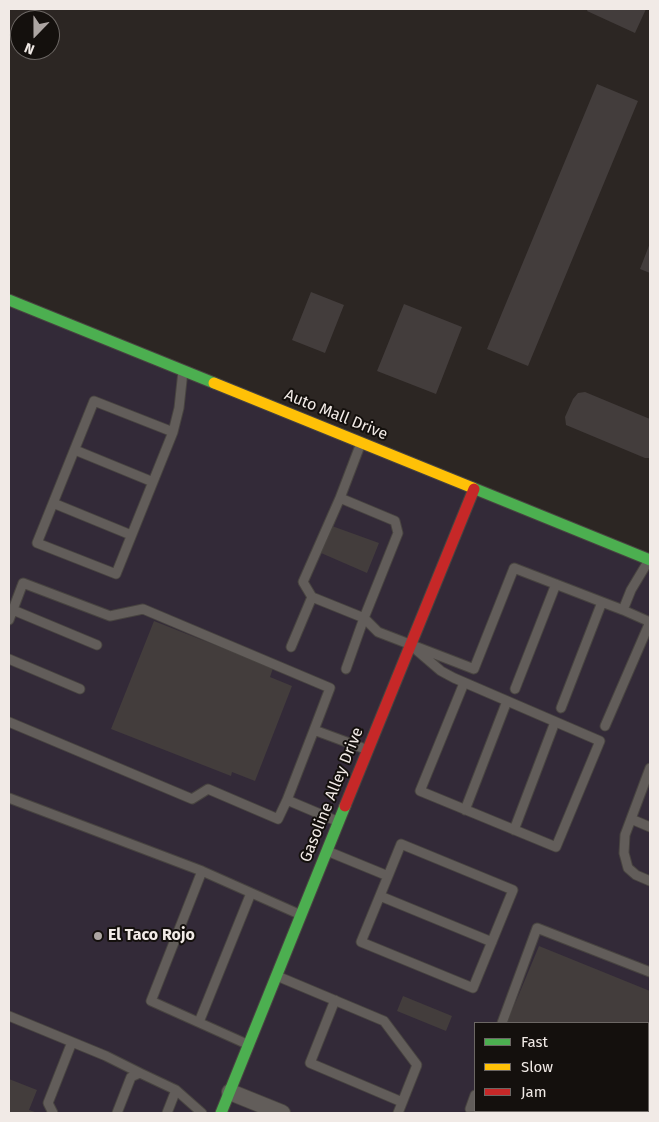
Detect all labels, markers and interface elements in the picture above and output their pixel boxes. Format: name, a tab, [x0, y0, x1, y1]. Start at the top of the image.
north arrow	[10, 10, 60, 60]
text: N	[22, 39, 37, 58]
street label: Auto Mall Drive	[282, 386, 390, 444]
street label: Gasoline Alley Drive	[296, 725, 368, 865]
place label: El Taco Rojo	[108, 926, 195, 946]
marker: El Taco Rojo	[92, 930, 104, 942]
legend	[474, 1022, 649, 1112]
text: Fast	[521, 1033, 548, 1051]
text: Slow	[521, 1058, 553, 1076]
text: Jam	[521, 1083, 547, 1101]

